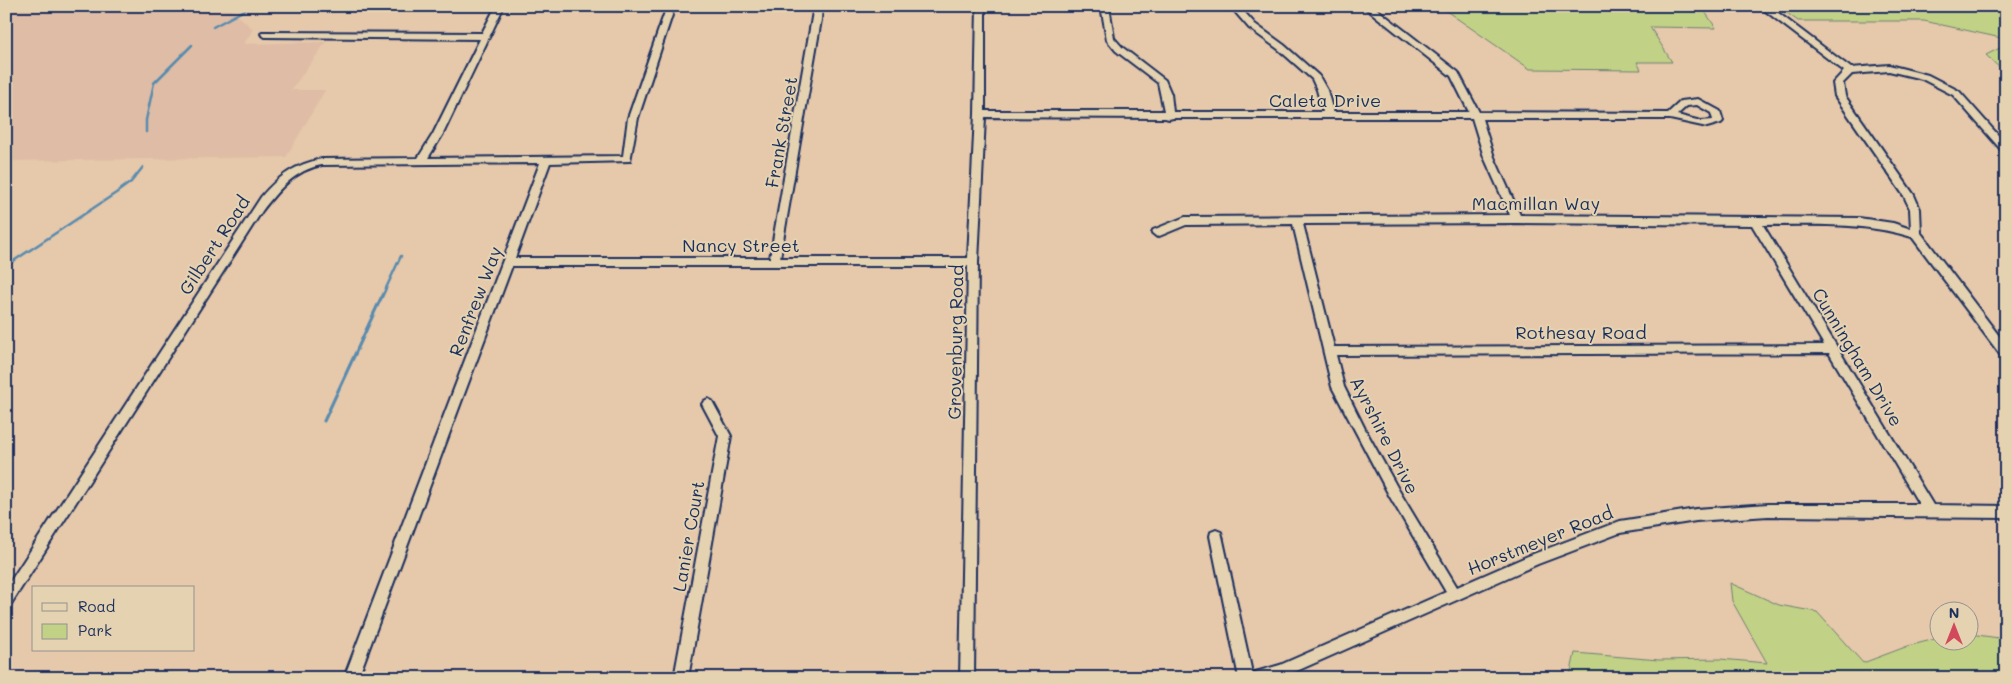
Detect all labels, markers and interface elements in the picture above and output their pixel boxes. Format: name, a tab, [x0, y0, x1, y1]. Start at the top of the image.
street label: Frank Street	[759, 74, 803, 190]
street label: Caleta Drive	[1269, 88, 1381, 112]
street label: Gilbert Road	[173, 191, 255, 299]
street label: Macmillan Way	[1472, 191, 1600, 215]
street label: Nancy Street	[682, 233, 800, 257]
street label: Renfrew Way	[443, 243, 507, 359]
street label: Grovenburg Road	[942, 264, 968, 420]
street label: Cunningham Drive	[1807, 283, 1909, 431]
street label: Rothesay Road	[1515, 320, 1647, 344]
street label: Ayrshire Drive	[1345, 372, 1425, 498]
street label: Lanier Court	[666, 479, 710, 593]
street label: Horstmeyer Road	[1464, 500, 1616, 580]
legend	[32, 586, 195, 652]
text: Road	[78, 596, 115, 616]
north arrow	[1930, 602, 1980, 652]
text: N	[1949, 603, 1959, 622]
text: Park	[78, 620, 112, 640]

